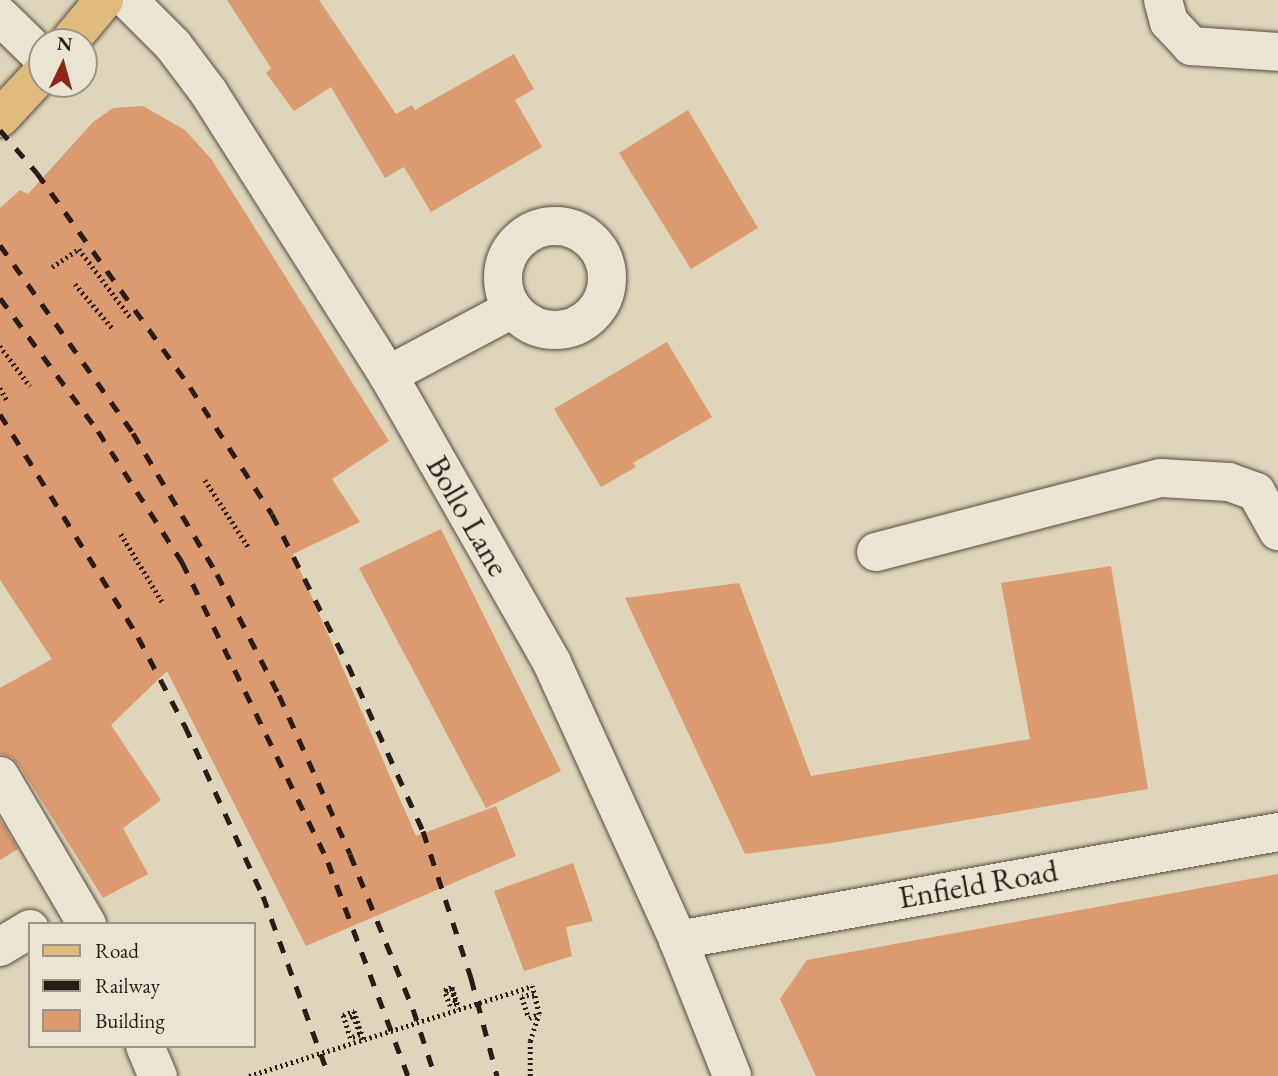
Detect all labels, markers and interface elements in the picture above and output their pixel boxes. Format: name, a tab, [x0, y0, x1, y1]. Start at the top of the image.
north arrow	[28, 28, 98, 98]
text: N	[56, 30, 73, 57]
street label: Bollo Lane	[418, 449, 518, 583]
street label: Enfield Road	[895, 851, 1061, 917]
legend	[28, 922, 256, 1048]
text: Road	[95, 937, 139, 964]
text: Railway	[95, 972, 160, 999]
text: Building	[95, 1007, 165, 1034]

